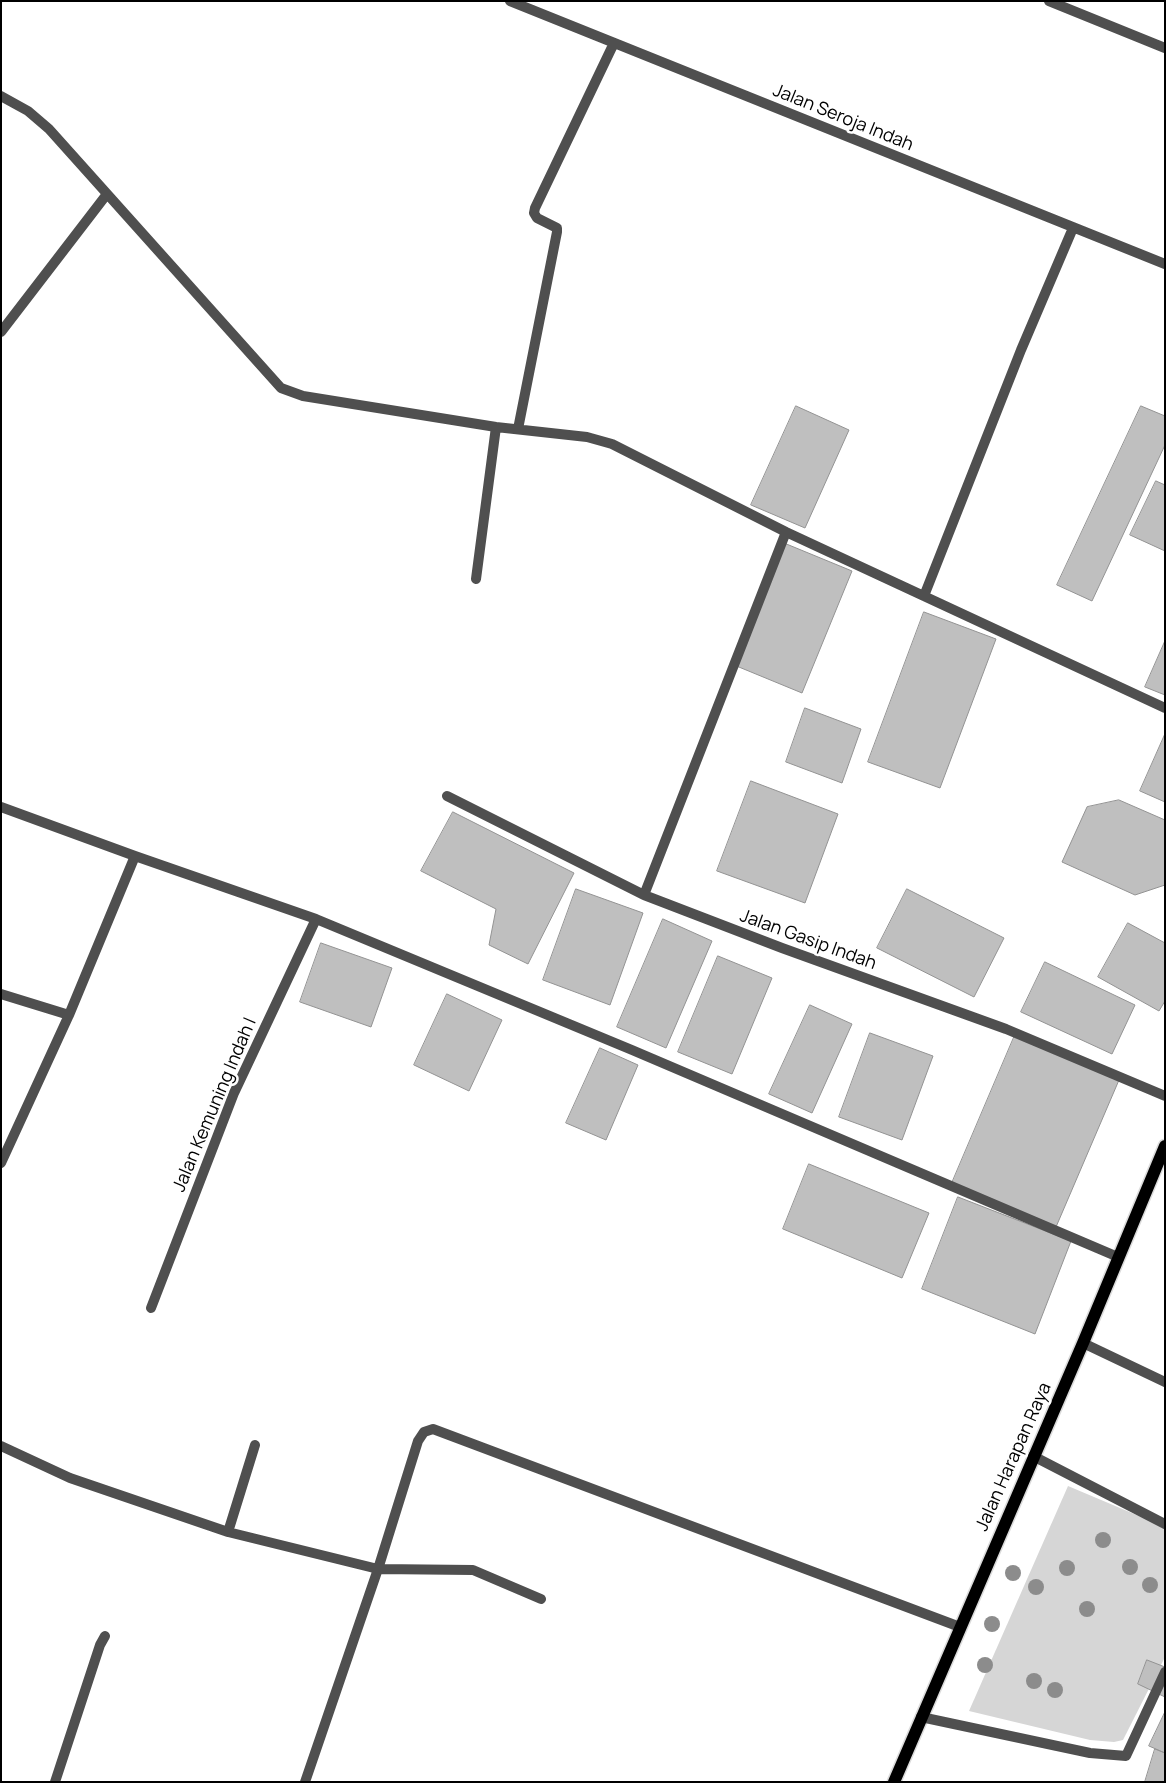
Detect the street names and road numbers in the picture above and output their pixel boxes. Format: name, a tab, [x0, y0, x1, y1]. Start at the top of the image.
street label: Jalan Seroja Indah	[770, 80, 916, 156]
street label: Jalan Gasip Indah	[737, 905, 879, 975]
street label: Jalan Kemuning Indah I	[169, 1015, 261, 1195]
street label: Jalan Harapan Raya	[972, 1379, 1056, 1535]

